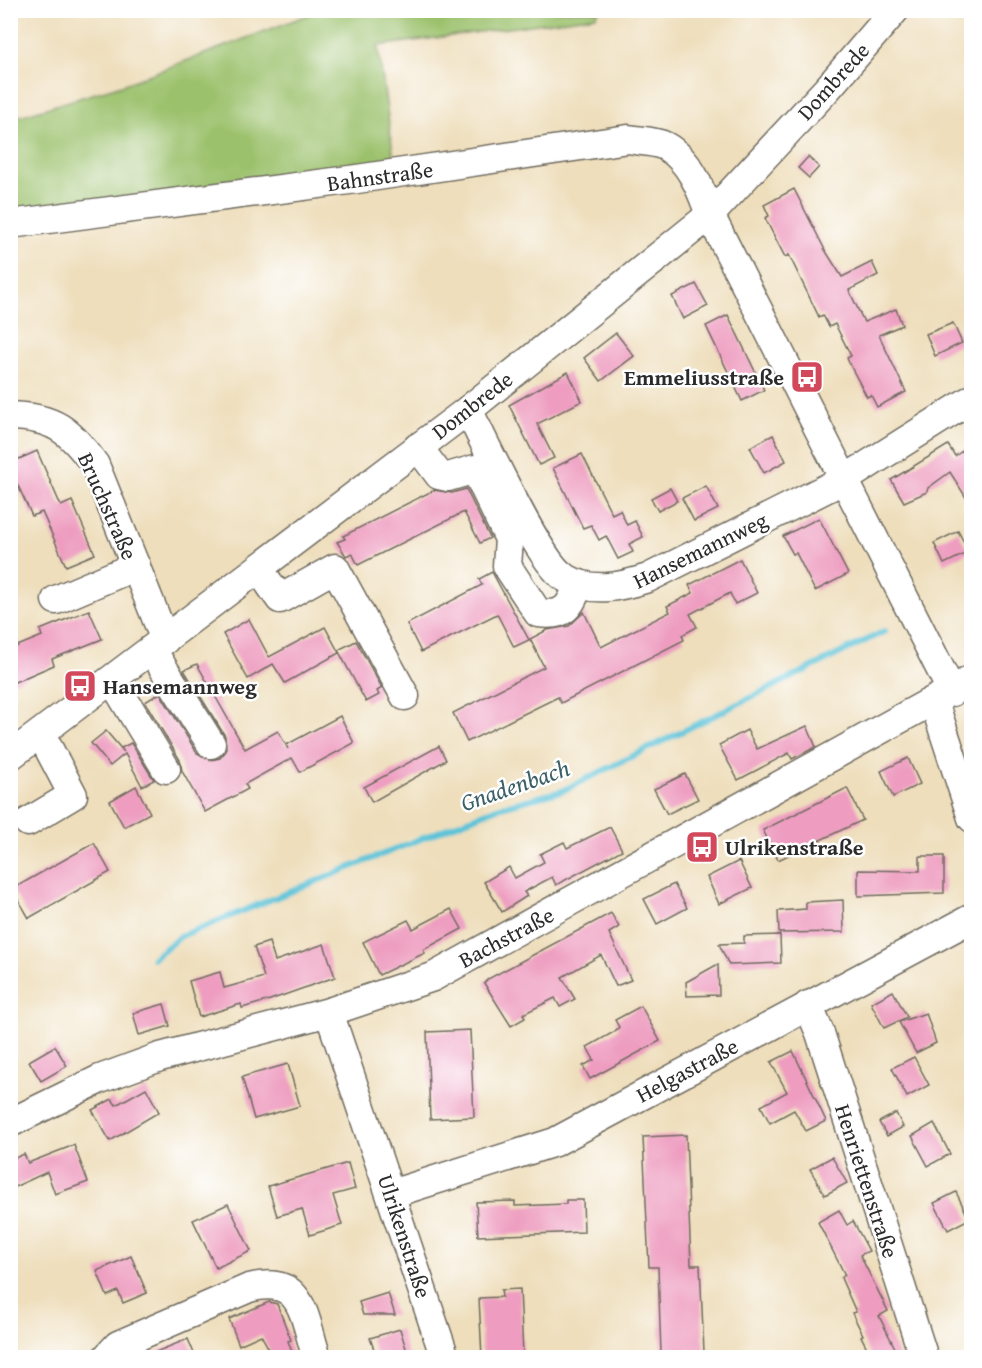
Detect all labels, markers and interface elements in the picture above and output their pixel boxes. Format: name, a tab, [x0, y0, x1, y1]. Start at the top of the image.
street label: Dombrede	[789, 35, 877, 127]
street label: Bahnstraße	[325, 153, 435, 199]
bus stop icon: Emmeliusstraße	[789, 359, 825, 395]
place label: Emmeliusstraße	[624, 361, 784, 393]
street label: Dombrede	[425, 363, 519, 447]
street label: Bruchstraße	[70, 447, 146, 565]
street label: Hansemannweg	[627, 504, 773, 596]
bus stop icon: Hansemannweg	[62, 668, 98, 704]
place label: Hansemannweg	[103, 670, 257, 702]
water label: Gnadenbach	[456, 750, 574, 820]
bus stop icon: Ulrikenstraße	[684, 829, 720, 865]
place label: Ulrikenstraße	[725, 831, 864, 863]
street label: Bachstraße	[453, 899, 559, 975]
street label: Helgastraße	[630, 1030, 744, 1110]
street label: Henriettenstraße	[827, 1100, 907, 1262]
street label: Ulrikenstraße	[370, 1170, 440, 1302]

